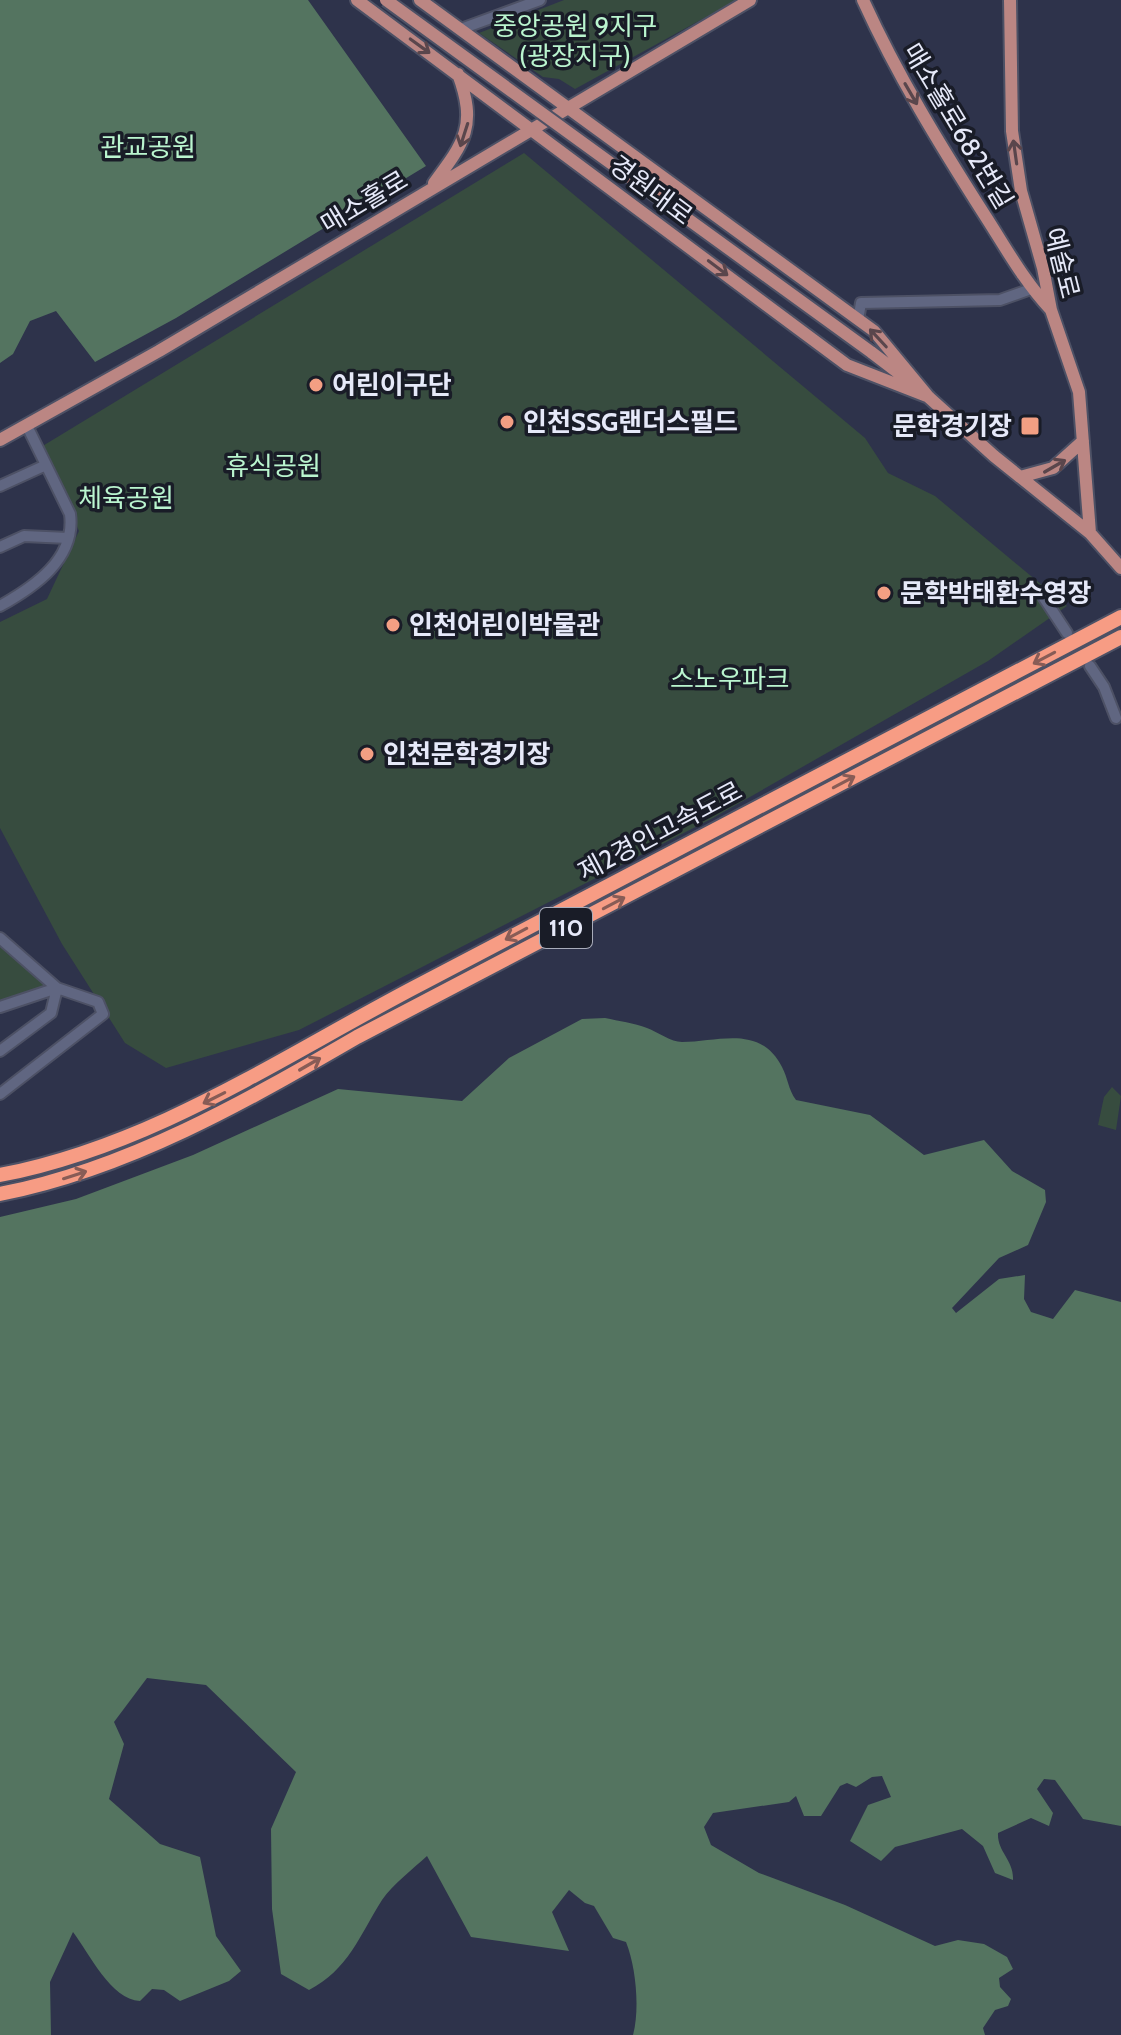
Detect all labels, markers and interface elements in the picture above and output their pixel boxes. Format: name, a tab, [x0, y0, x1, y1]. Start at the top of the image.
park label: 중앙공원 9지구 (광장지구)	[493, 10, 657, 72]
street label: 매소홀로682번길	[896, 37, 1020, 215]
one-way arrow	[408, 38, 430, 54]
one-way arrow	[904, 82, 919, 106]
one-way arrow	[456, 122, 471, 148]
park label: 관교공원	[100, 131, 196, 163]
one-way arrow	[1007, 140, 1022, 165]
street label: 경원대로	[603, 148, 699, 232]
street label: 매소홀로	[315, 164, 413, 240]
street label: 예술로	[1038, 224, 1086, 302]
one-way arrow	[707, 259, 729, 276]
one-way arrow	[869, 328, 888, 348]
place label: 어린이구단	[332, 369, 452, 401]
marker: 어린이구단	[307, 376, 325, 394]
place label: 인천SSG랜더스필드	[523, 406, 738, 438]
place label: 문학경기장	[892, 410, 1012, 442]
marker: 인천SSG랜더스필드	[498, 413, 516, 431]
marker: 문학경기장	[1019, 415, 1041, 437]
park label: 휴식공원	[225, 450, 321, 482]
one-way arrow	[1043, 457, 1066, 473]
park label: 체육공원	[78, 482, 174, 514]
place label: 문학박태환수영장	[900, 577, 1091, 609]
marker: 문학박태환수영장	[875, 584, 893, 602]
place label: 인천어린이박물관	[409, 609, 600, 641]
marker: 인천어린이박물관	[384, 616, 402, 634]
one-way arrow	[1033, 650, 1056, 666]
park label: 스노우파크	[670, 663, 790, 695]
place label: 인천문학경기장	[383, 738, 551, 770]
marker: 인천문학경기장	[358, 745, 376, 763]
street label: 제2경인고속도로	[573, 774, 747, 888]
one-way arrow	[832, 774, 856, 790]
one-way arrow	[602, 894, 625, 910]
road number: 110	[540, 908, 592, 948]
one-way arrow	[505, 927, 528, 943]
one-way arrow	[298, 1056, 322, 1071]
one-way arrow	[202, 1091, 226, 1107]
one-way arrow	[63, 1166, 88, 1181]

